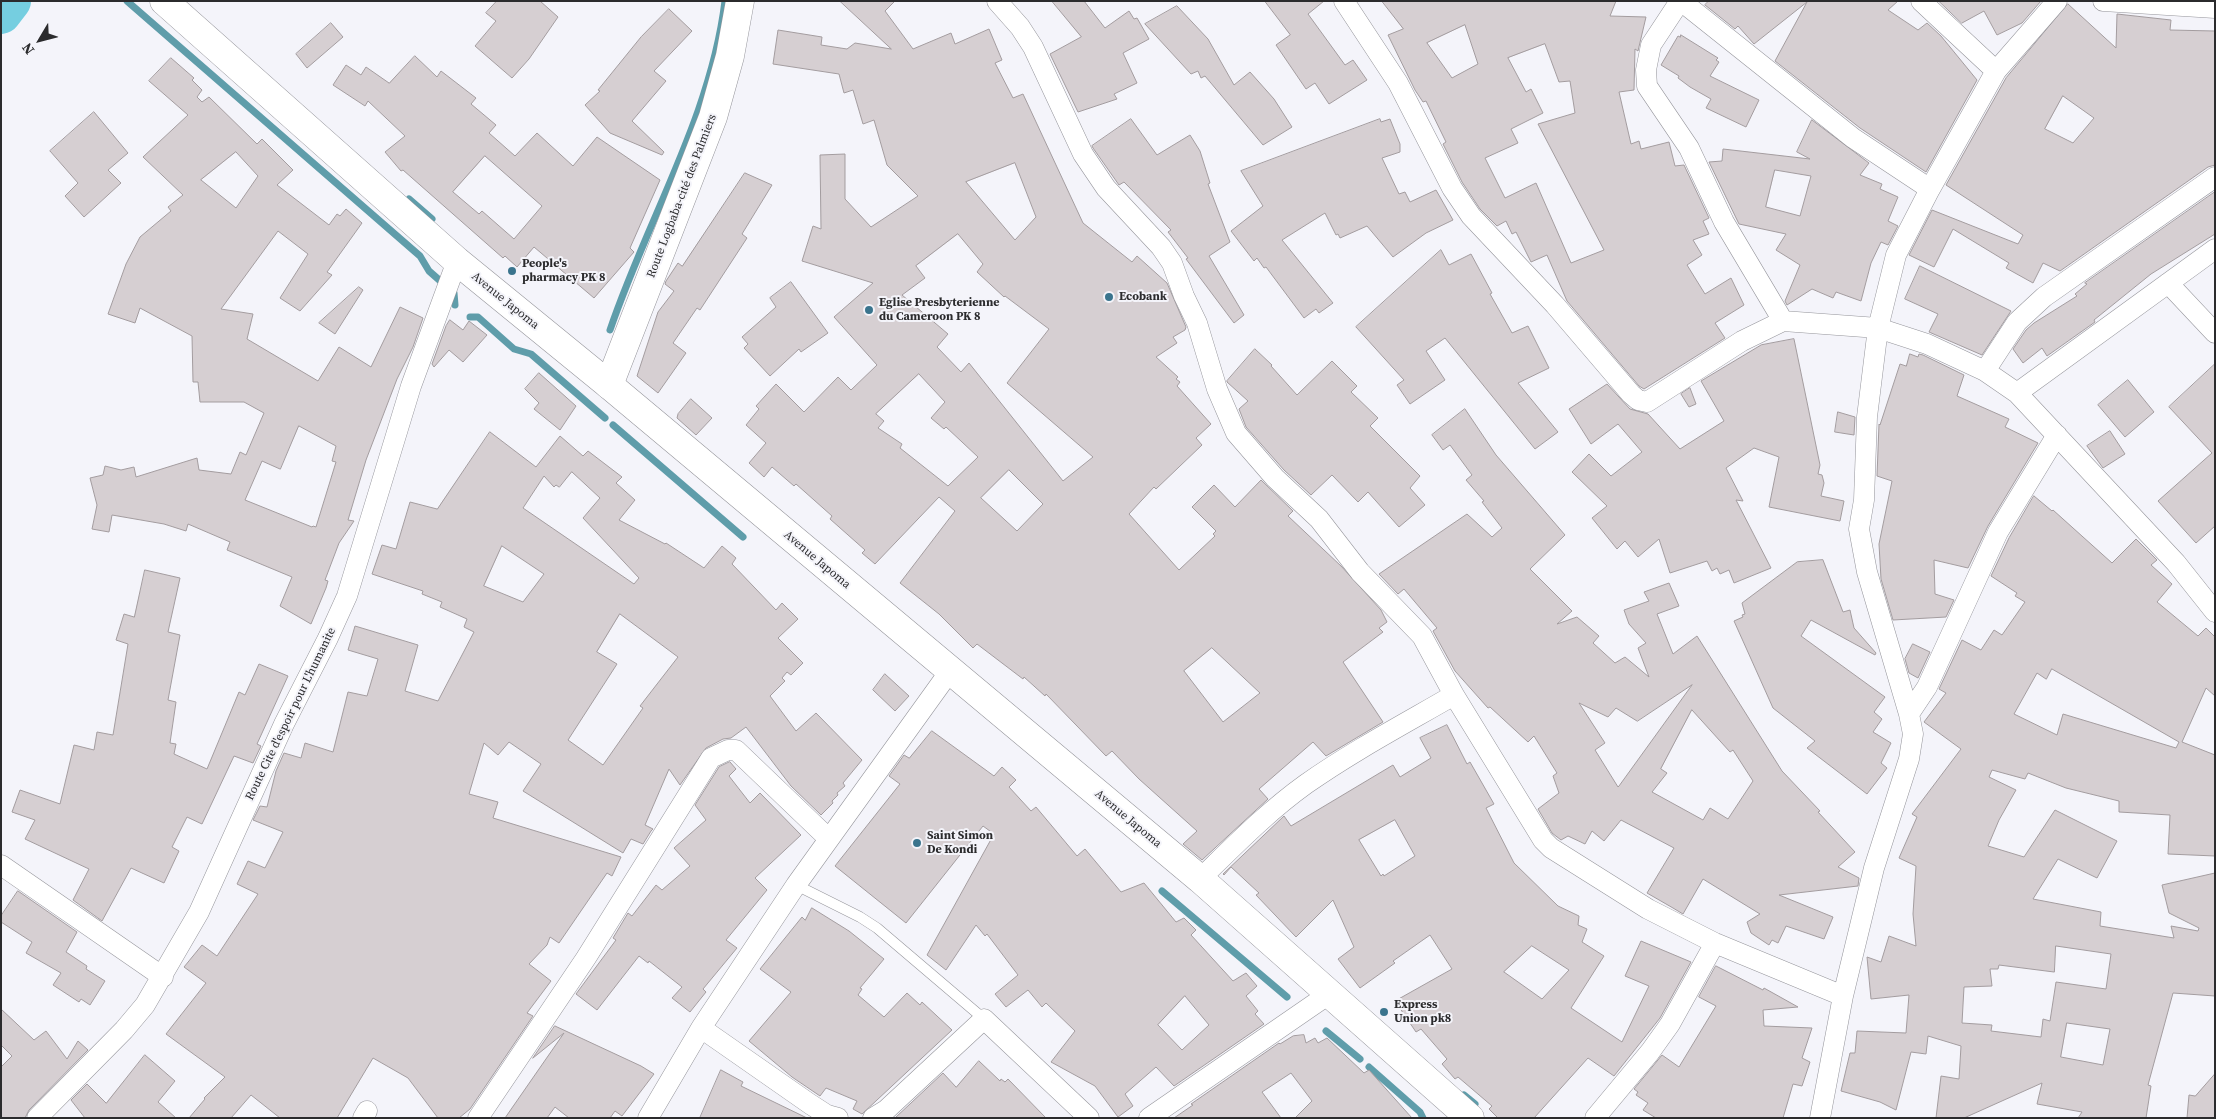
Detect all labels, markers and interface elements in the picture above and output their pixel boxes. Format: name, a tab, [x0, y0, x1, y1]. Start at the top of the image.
north arrow	[15, 15, 65, 65]
text: N	[17, 39, 39, 59]
street label: Route Logbaba-cité des Palmiers	[644, 112, 720, 280]
place label: People's pharmacy PK 8	[522, 257, 605, 285]
marker: People's pharmacy PK 8	[506, 265, 518, 277]
street label: Avenue Japoma	[468, 269, 542, 333]
place label: Ecobank	[1119, 290, 1167, 304]
marker: Ecobank	[1103, 291, 1115, 303]
place label: Eglise Presbyterienne du Cameroon PK 8	[879, 296, 1000, 324]
marker: Eglise Presbyterienne du Cameroon PK 8	[863, 304, 875, 316]
street label: Avenue Japoma	[781, 528, 853, 592]
street label: Route Cite d'espoir pour L'humanite	[243, 625, 339, 803]
street label: Avenue Japoma	[1092, 787, 1164, 851]
place label: Saint Simon De Kondi	[927, 829, 993, 857]
marker: Saint Simon De Kondi	[911, 837, 923, 849]
place label: Express Union pk8	[1394, 998, 1451, 1026]
marker: Express Union pk8	[1378, 1006, 1390, 1018]

